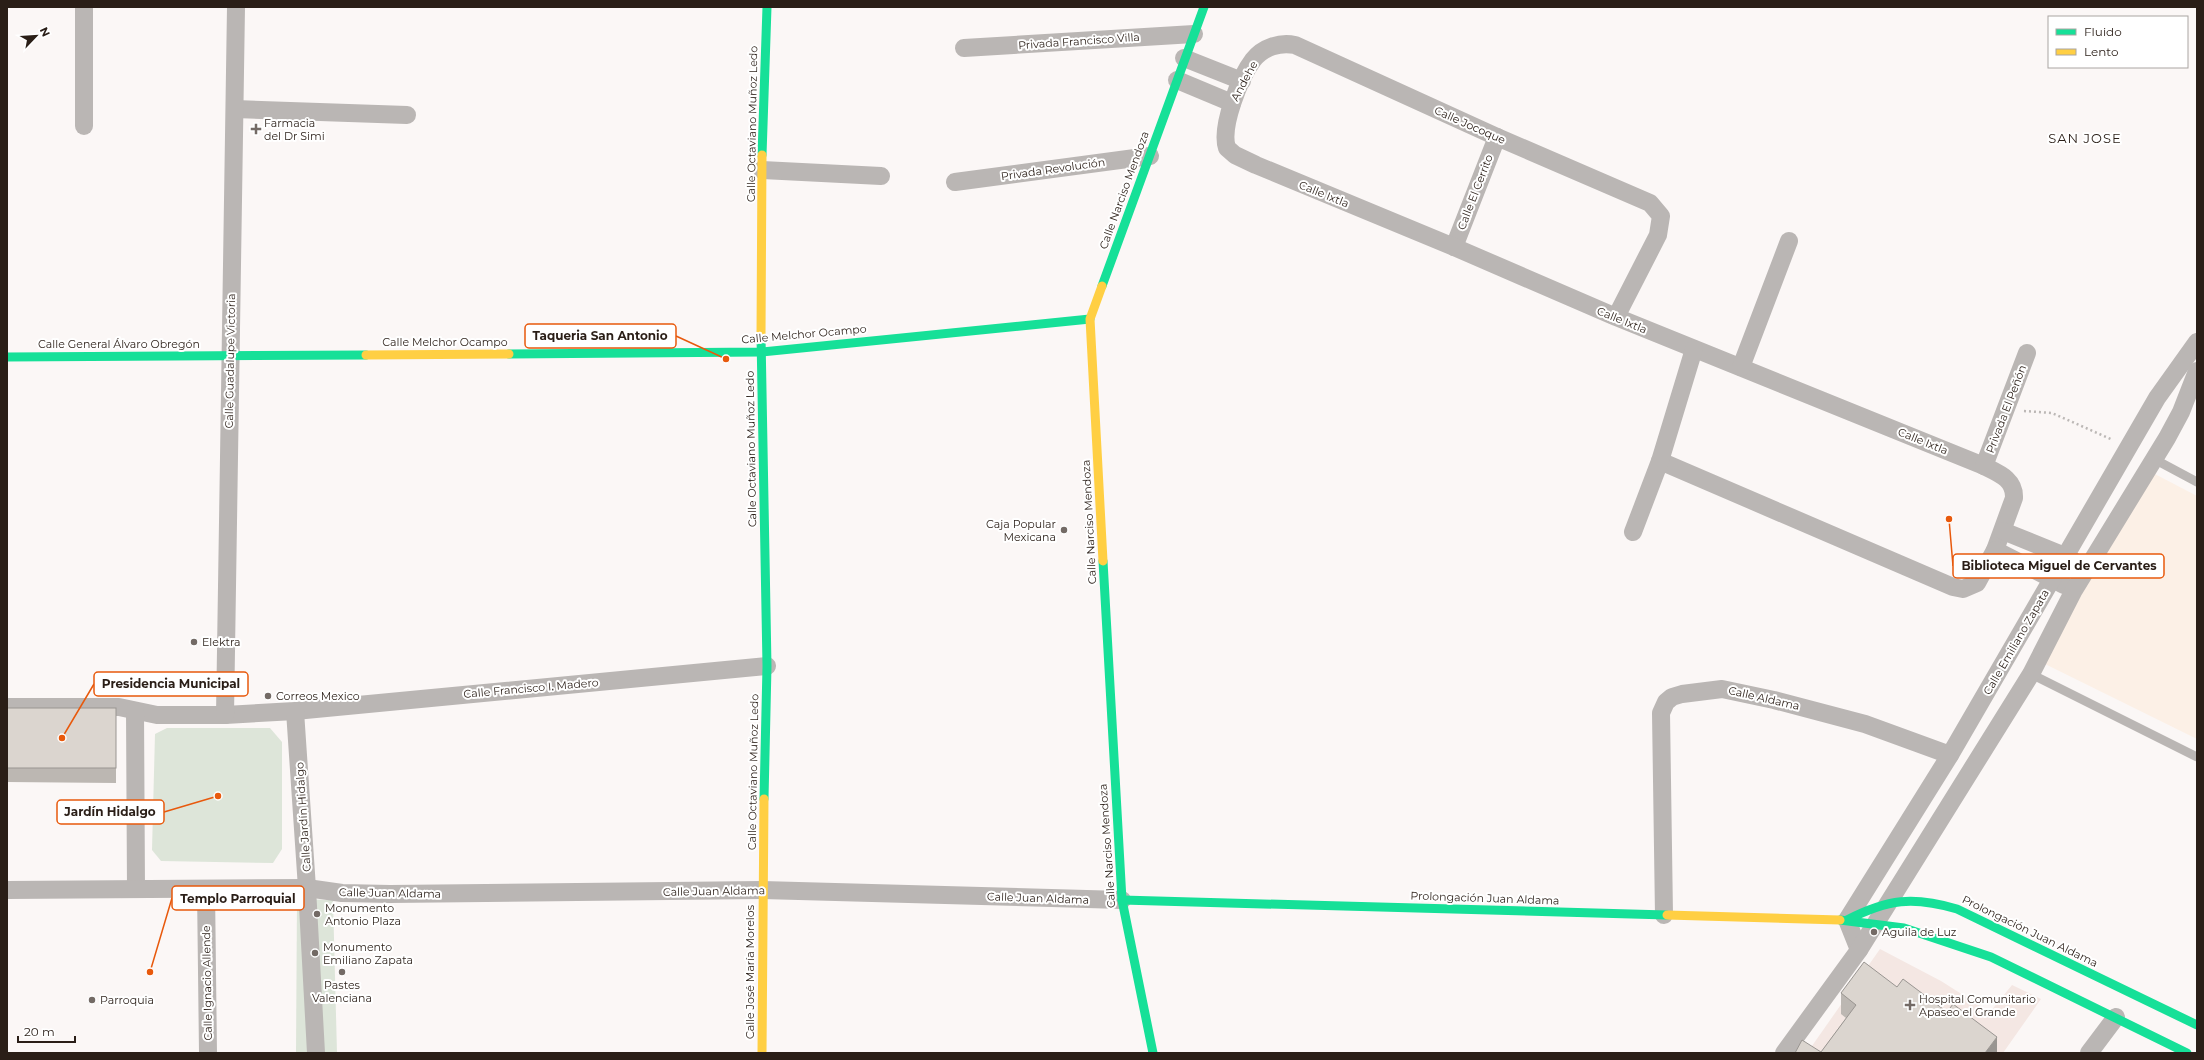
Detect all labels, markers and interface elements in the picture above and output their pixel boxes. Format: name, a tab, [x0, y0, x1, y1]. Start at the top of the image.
north arrow	[16, 16, 56, 56]
legend	[2048, 16, 2188, 68]
text: Fluido	[2084, 24, 2122, 39]
text: N	[37, 25, 53, 39]
street label: Privada Francisco Villa	[1018, 30, 1140, 52]
text: Lento	[2084, 44, 2119, 59]
street label: Calle Octaviano Muñoz Ledo	[744, 46, 760, 202]
street label: Andehe	[1228, 58, 1261, 103]
street label: Calle Jocoque	[1432, 103, 1508, 147]
place label: Farmacia del Dr Simi	[264, 116, 325, 143]
marker: Farmacia del Dr Simi	[251, 124, 261, 134]
street label: Calle Narciso Mendoza	[1096, 129, 1152, 251]
district label: SAN JOSE	[2048, 130, 2122, 146]
street label: Calle El Cerrito	[1454, 152, 1496, 232]
street label: Privada Revolución	[1000, 155, 1106, 183]
street label: Calle Ixtla	[1297, 178, 1351, 210]
street label: Calle Guadalupe Victoria	[222, 293, 238, 429]
street label: Calle Ixtla	[1595, 304, 1649, 336]
street label: Calle Melchor Ocampo	[741, 322, 867, 346]
callout: Taqueria San Antonio	[525, 324, 676, 348]
text: Taqueria San Antonio	[532, 328, 668, 343]
street label: Calle Melchor Ocampo	[382, 335, 508, 349]
street label: Calle General Álvaro Obregón	[38, 337, 200, 351]
street label: Privada El Peñón	[1983, 363, 2029, 455]
street label: Calle Octaviano Muñoz Ledo	[743, 371, 759, 527]
street label: Calle Ixtla	[1896, 425, 1950, 457]
street label: Calle Narciso Mendoza	[1079, 459, 1099, 585]
place label: Caja Popular Mexicana	[986, 517, 1056, 544]
marker: Caja Popular Mexicana	[1059, 525, 1069, 535]
callout: Biblioteca Miguel de Cervantes	[1953, 554, 2164, 578]
text: Biblioteca Miguel de Cervantes	[1961, 558, 2157, 573]
street label: Calle Emiliano Zapata	[1980, 587, 2052, 697]
place label: Elektra	[202, 635, 240, 649]
marker: Elektra	[189, 637, 199, 647]
callout: Presidencia Municipal	[94, 672, 248, 696]
street label: Calle Francisco I. Madero	[463, 675, 599, 701]
text: Presidencia Municipal	[102, 676, 240, 691]
street label: Calle Aldama	[1727, 683, 1801, 713]
place label: Correos Mexico	[276, 689, 360, 703]
marker: Correos Mexico	[263, 691, 273, 701]
street label: Calle Octaviano Muñoz Ledo	[745, 694, 761, 850]
street label: Calle Jardín Hidalgo	[292, 762, 314, 872]
street label: Calle Narciso Mendoza	[1096, 783, 1118, 909]
callout: Jardín Hidalgo	[57, 800, 164, 824]
text: Jardín Hidalgo	[63, 804, 156, 819]
street label: Calle Juan Aldama	[663, 883, 765, 899]
street label: Calle Juan Aldama	[339, 885, 441, 901]
callout: Templo Parroquial	[172, 886, 304, 910]
street label: Prolongación Juan Aldama	[1410, 888, 1560, 908]
street label: Calle Juan Aldama	[987, 889, 1089, 907]
text: Templo Parroquial	[180, 891, 296, 906]
street label: Prolongación Juan Aldama	[1960, 892, 2100, 970]
place label: Monumento Antonio Plaza	[325, 901, 401, 928]
street label: Calle José María Morelos	[743, 904, 757, 1039]
marker: Monumento Antonio Plaza	[312, 909, 322, 919]
street label: Calle Ignacio Allende	[199, 925, 215, 1041]
place label: Aguila de Luz	[1882, 925, 1957, 939]
marker: Aguila de Luz	[1869, 927, 1879, 937]
place label: Monumento Emiliano Zapata	[323, 940, 413, 967]
marker: Monumento Emiliano Zapata	[310, 948, 320, 958]
marker: Pastes Valenciana	[337, 967, 347, 977]
place label: Pastes Valenciana	[312, 978, 372, 1005]
place label: Hospital Comunitario Apaseo el Grande	[1919, 992, 2036, 1019]
place label: Parroquia	[100, 993, 154, 1007]
marker: Parroquia	[87, 995, 97, 1005]
marker: Hospital Comunitario Apaseo el Grande	[1904, 999, 1916, 1011]
scale bar	[18, 1018, 75, 1044]
text: 20 m	[24, 1024, 55, 1039]

